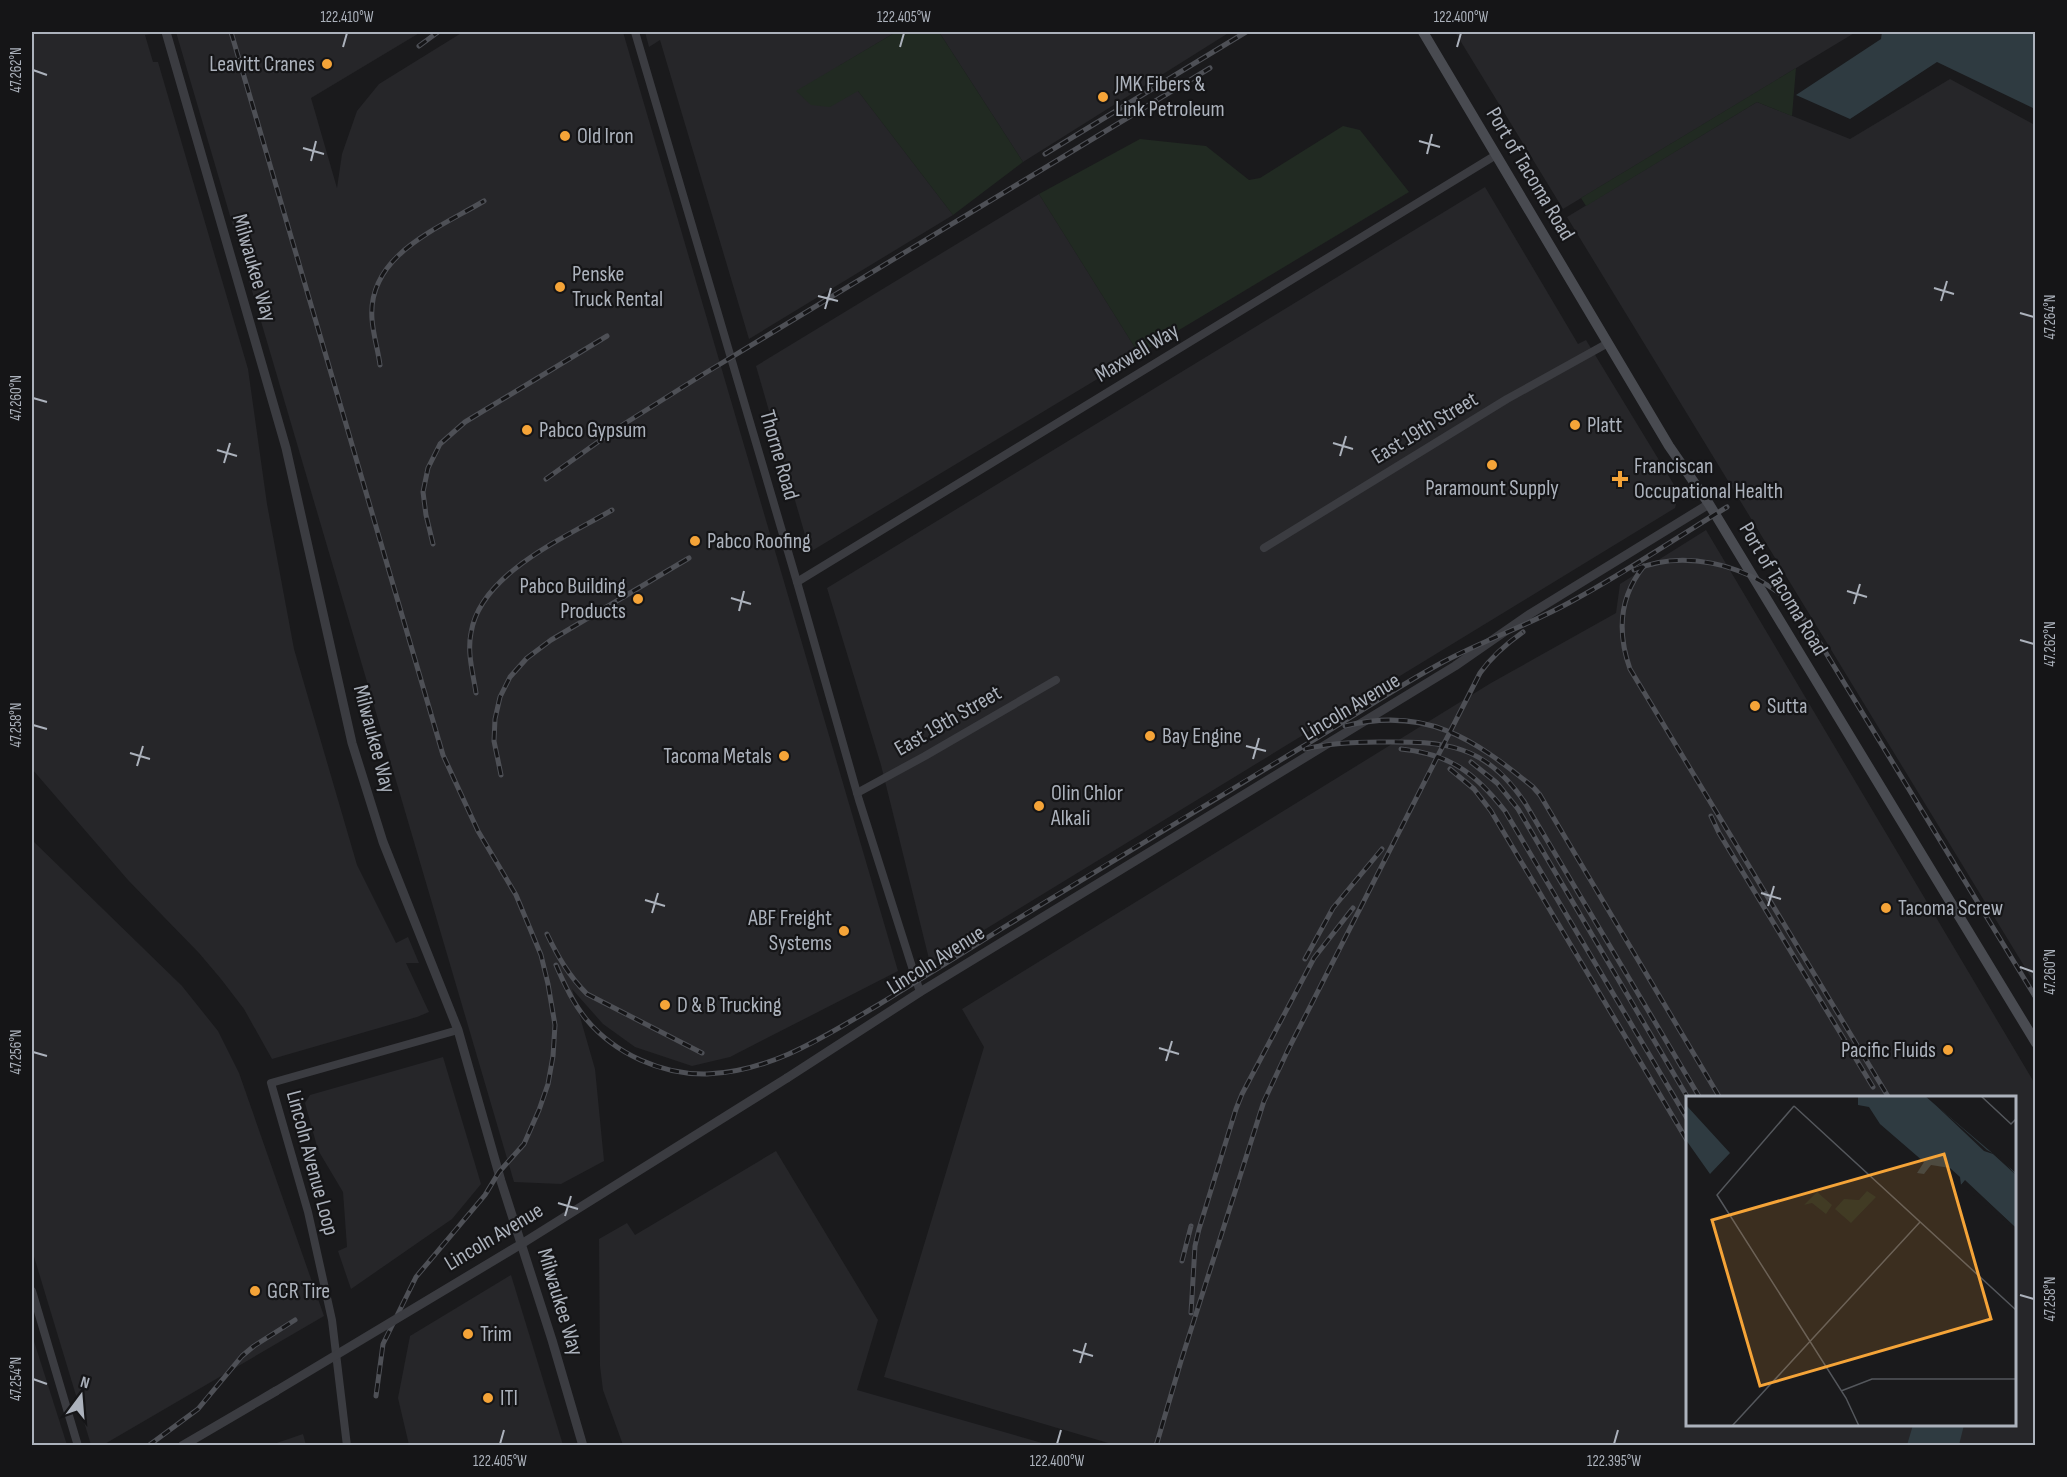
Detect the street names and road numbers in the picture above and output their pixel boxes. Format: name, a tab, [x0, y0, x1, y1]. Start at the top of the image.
street label: Port of Tacoma Road	[1480, 102, 1580, 246]
street label: Milwaukee Way	[226, 211, 282, 325]
street label: Maxwell Way	[1090, 317, 1184, 389]
street label: East 19th Street	[1367, 386, 1483, 470]
street label: Thorne Road	[753, 407, 805, 503]
street label: Port of Tacoma Road	[1733, 517, 1833, 661]
street label: Lincoln Avenue	[1297, 667, 1405, 747]
street label: East 19th Street	[890, 679, 1007, 762]
street label: Milwaukee Way	[347, 682, 402, 796]
street label: Lincoln Avenue	[882, 919, 990, 1001]
street label: Lincoln Avenue Loop	[280, 1088, 344, 1238]
street label: Lincoln Avenue	[440, 1197, 548, 1277]
street label: Milwaukee Way	[531, 1245, 589, 1359]

